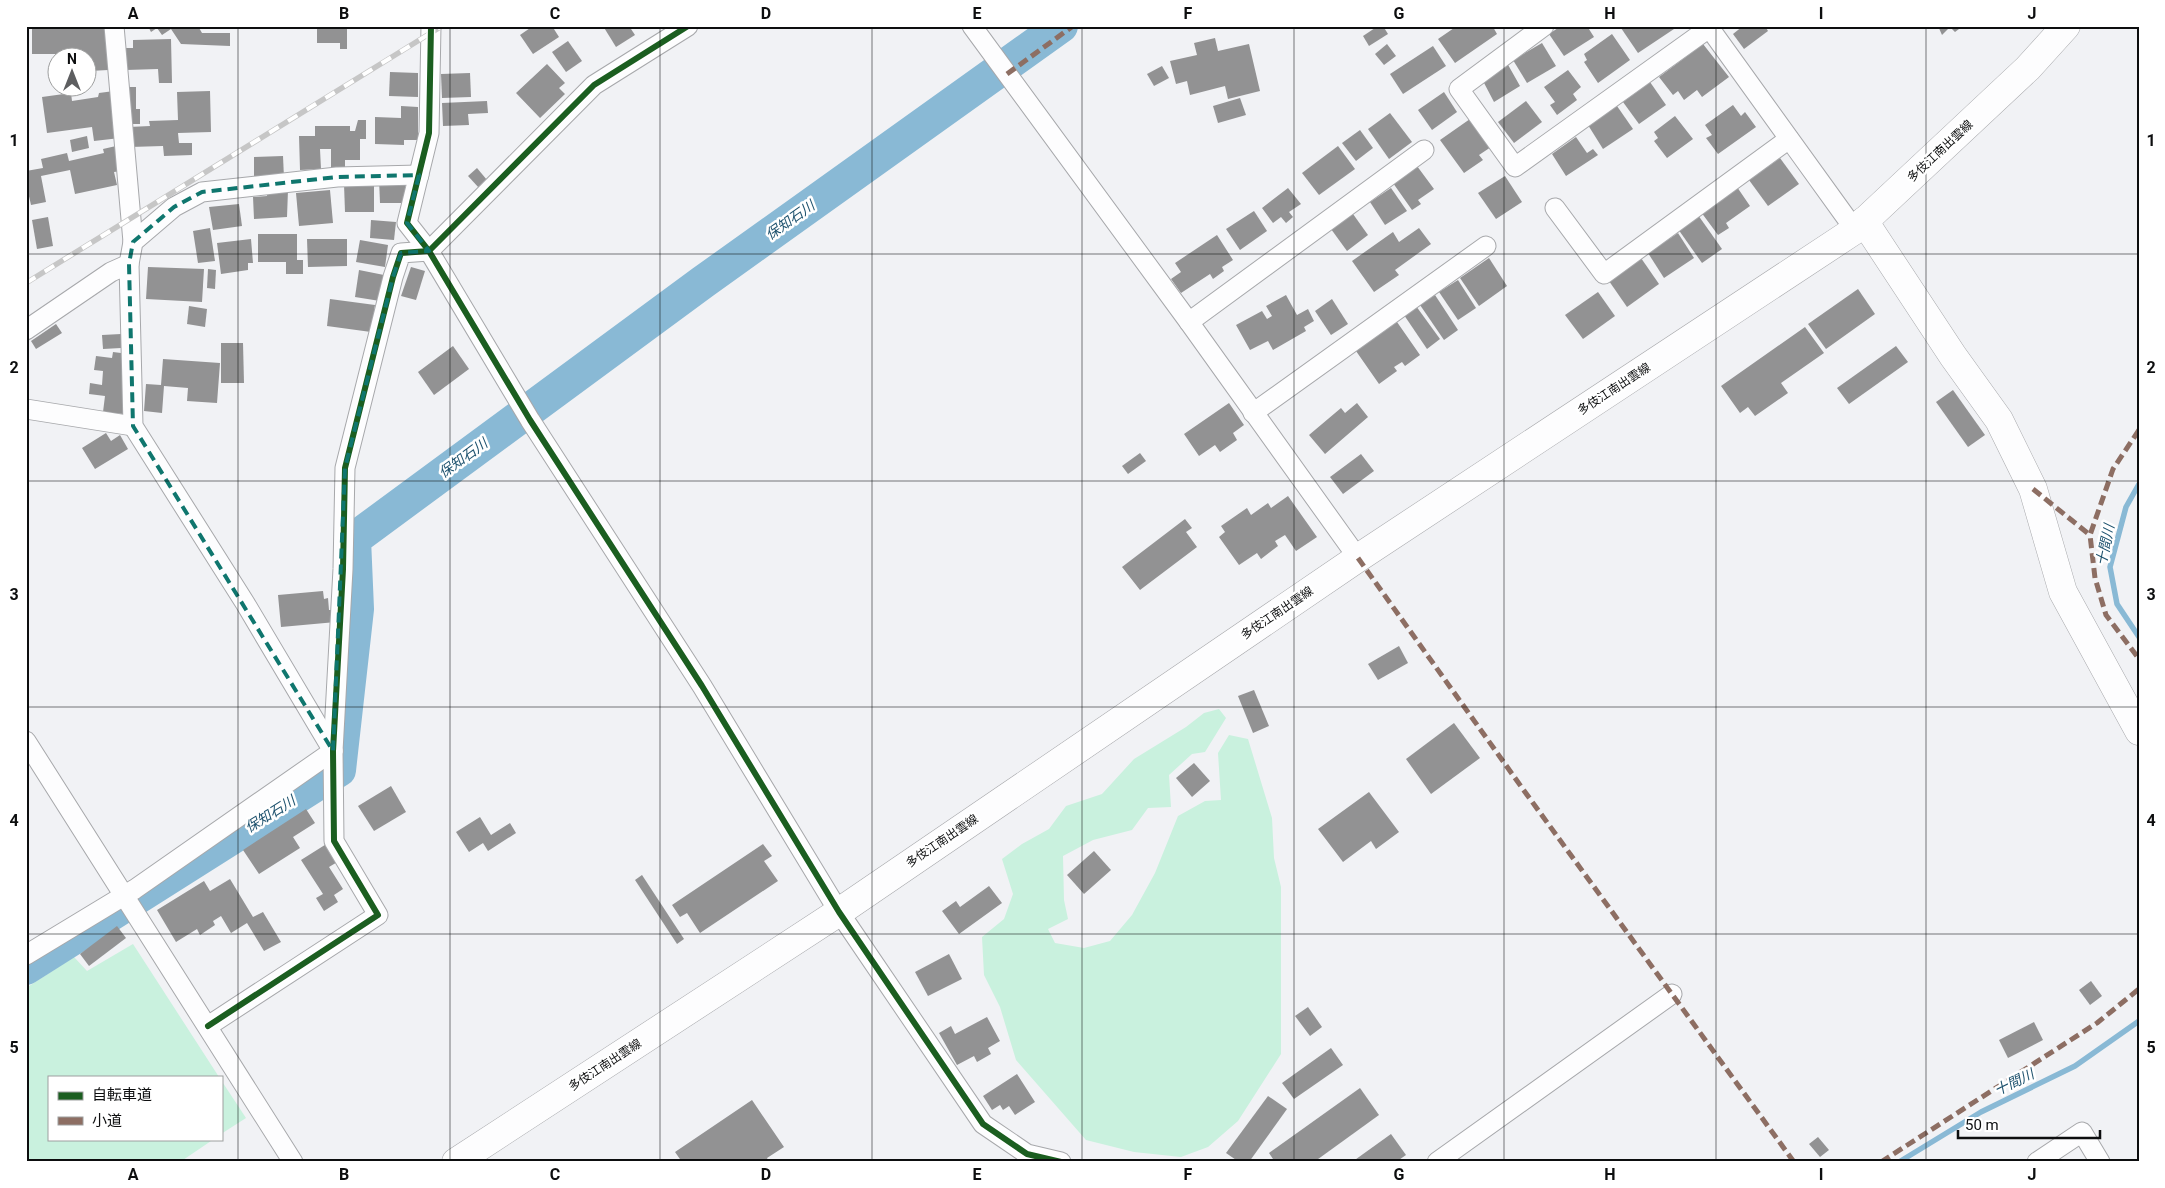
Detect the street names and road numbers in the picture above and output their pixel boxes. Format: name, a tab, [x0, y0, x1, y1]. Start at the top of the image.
street label: 多伎江南出雲線	[1905, 117, 1975, 185]
street label: 多伎江南出雲線	[1575, 360, 1653, 418]
street label: 多伎江南出雲線	[1238, 584, 1316, 642]
street label: 多伎江南出雲線	[903, 812, 981, 870]
street label: 多伎江南出雲線	[566, 1036, 644, 1094]

